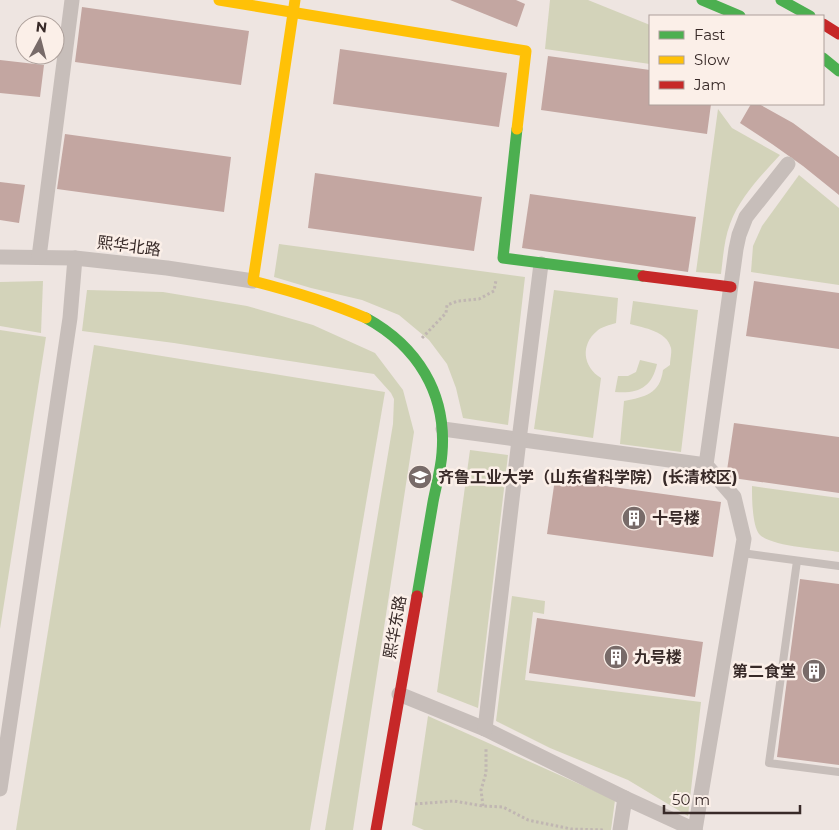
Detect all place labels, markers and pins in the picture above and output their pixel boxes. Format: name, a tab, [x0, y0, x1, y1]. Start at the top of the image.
school or university icon: 齐鲁工业大学（山东省科学院）(长清校区)	[407, 464, 433, 490]
place label: 齐鲁工业大学（山东省科学院）(长清校区)	[438, 468, 737, 487]
building icon: 十号楼	[621, 505, 647, 531]
place label: 十号楼	[652, 509, 700, 528]
building icon: 九号楼	[603, 644, 629, 670]
place label: 九号楼	[634, 648, 682, 667]
building icon: 第二食堂	[801, 658, 827, 684]
place label: 第二食堂	[732, 662, 796, 681]

